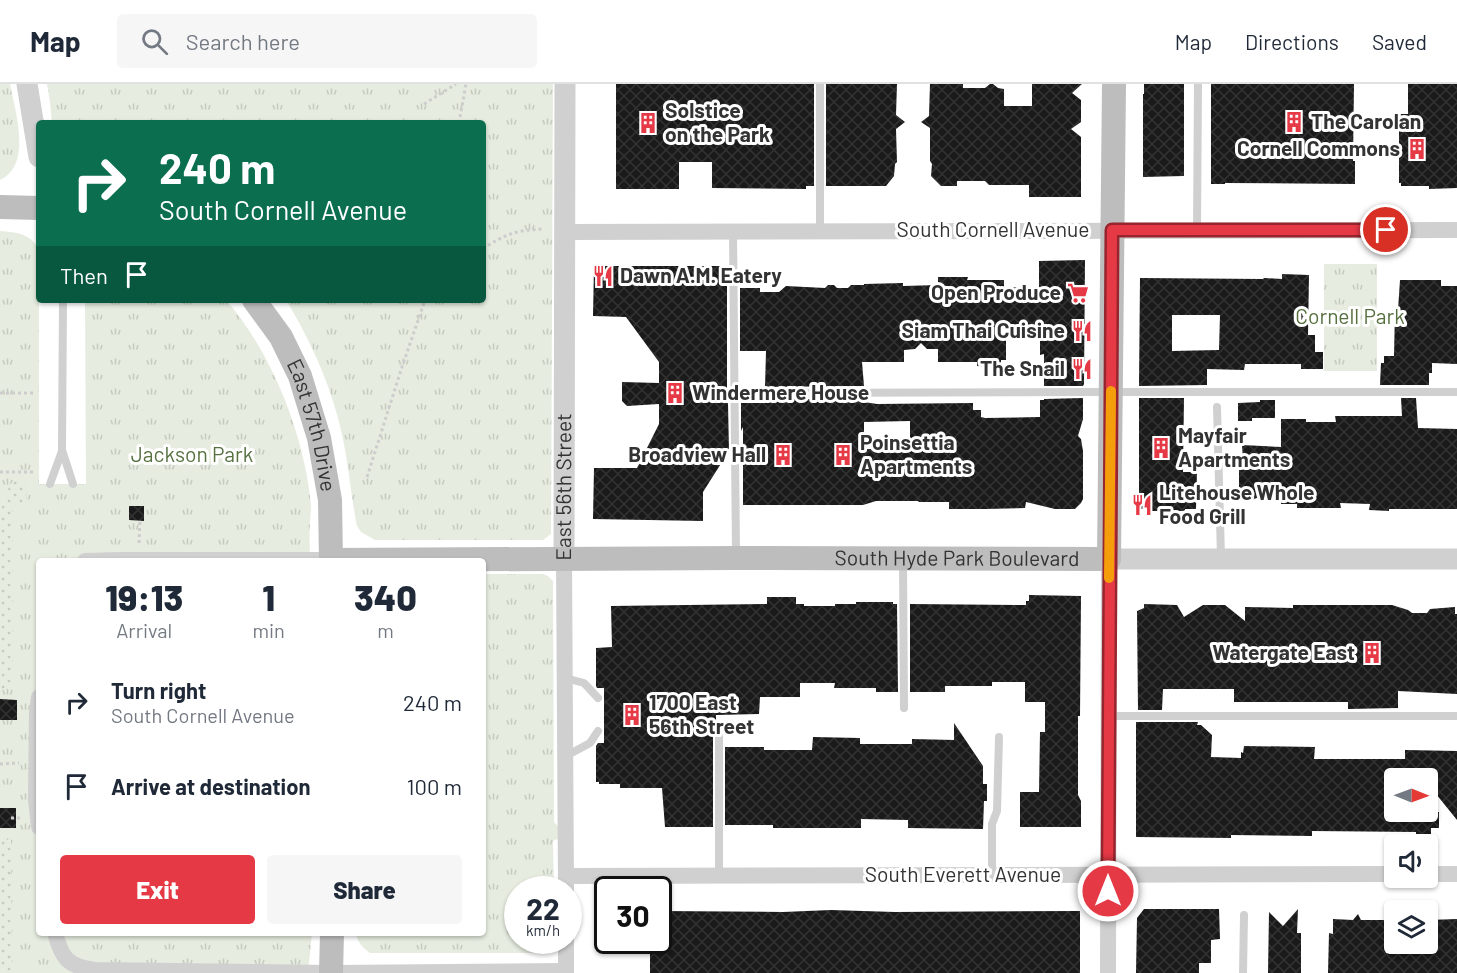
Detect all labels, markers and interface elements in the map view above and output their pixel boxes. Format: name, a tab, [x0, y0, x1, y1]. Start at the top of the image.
search box	[117, 14, 537, 68]
text: Map	[30, 24, 81, 58]
icon: search	[138, 25, 171, 58]
text: Search here	[186, 28, 300, 54]
text: Map	[1175, 29, 1212, 54]
text: Directions	[1245, 29, 1339, 54]
text: Saved	[1372, 29, 1427, 54]
place label: Solstice on the Park	[665, 97, 770, 146]
place label: The Carolan	[1311, 108, 1421, 133]
building icon: The Carolan	[1282, 110, 1306, 134]
building icon: Solstice on the Park	[636, 111, 660, 135]
place label: Cornell Commons	[1237, 135, 1400, 160]
building icon: Cornell Commons	[1405, 137, 1429, 161]
text: 240 m	[159, 142, 275, 192]
icon: right	[60, 144, 138, 222]
text: South Cornell Avenue	[159, 193, 407, 225]
pin	[1360, 204, 1411, 255]
icon: arrive	[1369, 213, 1402, 246]
street label: South Cornell Avenue	[897, 216, 1089, 241]
icon: arrive	[120, 258, 153, 291]
text: Then	[60, 262, 108, 288]
place label: Dawn A.M. Eatery	[620, 262, 782, 287]
restaurant icon: Dawn A.M. Eatery	[591, 264, 615, 288]
place label: Open Produce	[931, 279, 1061, 304]
supermarket icon: Open Produce	[1066, 281, 1090, 305]
park label: Cornell Park	[1295, 303, 1405, 328]
place label: Siam Thai Cuisine	[902, 317, 1065, 342]
restaurant icon: Siam Thai Cuisine	[1070, 319, 1094, 343]
street label: East 57th Drive	[283, 354, 342, 493]
place label: The Snail	[980, 355, 1065, 380]
restaurant icon: The Snail	[1070, 357, 1094, 381]
place label: Windermere House	[692, 379, 869, 404]
building icon: Windermere House	[663, 381, 687, 405]
street label: East 56th Street	[550, 413, 575, 561]
place label: Mayfair Apartments	[1178, 422, 1290, 471]
place label: Poinsettia Apartments	[860, 429, 972, 478]
building icon: Mayfair Apartments	[1149, 436, 1173, 460]
park label: Jackson Park	[131, 441, 253, 466]
place label: Broadview Hall	[628, 441, 766, 466]
building icon: Broadview Hall	[771, 443, 795, 467]
building icon: Poinsettia Apartments	[831, 443, 855, 467]
place label: Litehouse Whole Food Grill	[1159, 479, 1315, 528]
restaurant icon: Litehouse Whole Food Grill	[1130, 493, 1154, 517]
street label: South Hyde Park Boulevard	[835, 544, 1079, 570]
text: 19:13	[105, 575, 183, 618]
text: 1	[262, 575, 275, 618]
text: 340	[354, 575, 417, 618]
text: Arrival	[116, 618, 172, 642]
text: min	[252, 618, 285, 642]
text: m	[377, 618, 394, 642]
place label: Watergate East	[1212, 639, 1355, 664]
building icon: Watergate East	[1360, 641, 1384, 665]
text: Turn right	[111, 677, 206, 703]
icon: right	[60, 686, 93, 719]
text: 240 m	[403, 689, 462, 715]
place label: 1700 East 56th Street	[649, 689, 754, 738]
text: South Cornell Avenue	[111, 703, 295, 727]
building icon: 1700 East 56th Street	[620, 703, 644, 727]
north arrow	[1384, 768, 1438, 822]
map controls	[1384, 768, 1438, 954]
icon: arrive	[60, 770, 93, 803]
text: Arrive at destination	[111, 773, 310, 799]
text: 100 m	[407, 773, 462, 799]
button: sound	[1384, 834, 1438, 888]
button: Exit	[60, 855, 255, 924]
button: Share	[267, 855, 462, 924]
position arrow	[1076, 859, 1140, 923]
street label: South Everett Avenue	[865, 861, 1061, 886]
speed limit sign: 30	[594, 876, 672, 954]
text: 22	[526, 890, 560, 926]
button: layers	[1384, 900, 1438, 954]
text: km/h	[526, 921, 560, 939]

